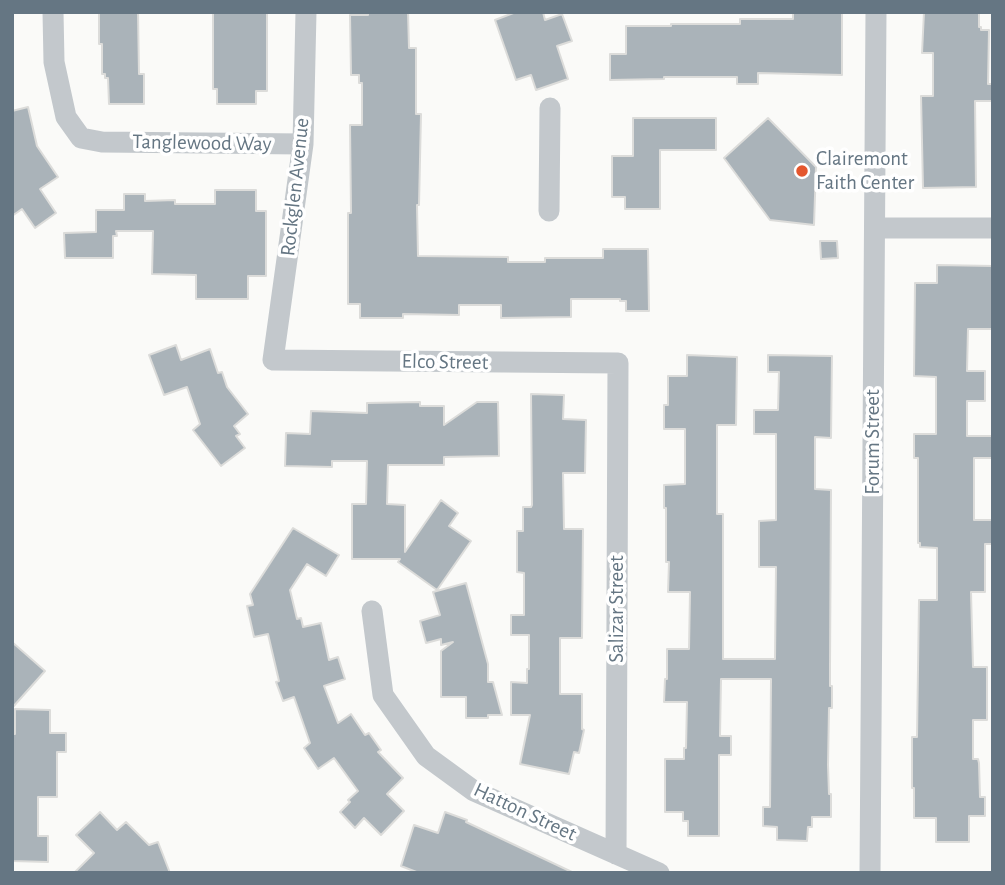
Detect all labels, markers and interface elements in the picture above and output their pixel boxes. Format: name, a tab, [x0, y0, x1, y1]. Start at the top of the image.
street label: Rockglen Avenue	[275, 117, 315, 257]
street label: Tanglewood Way	[132, 129, 272, 157]
place label: Clairemont Faith Center	[816, 146, 914, 196]
marker: Clairemont Faith Center	[794, 163, 810, 179]
street label: Elco Street	[401, 349, 489, 375]
street label: Forum Street	[860, 389, 886, 495]
street label: Salizar Street	[604, 555, 630, 663]
street label: Hatton Street	[470, 777, 580, 847]

